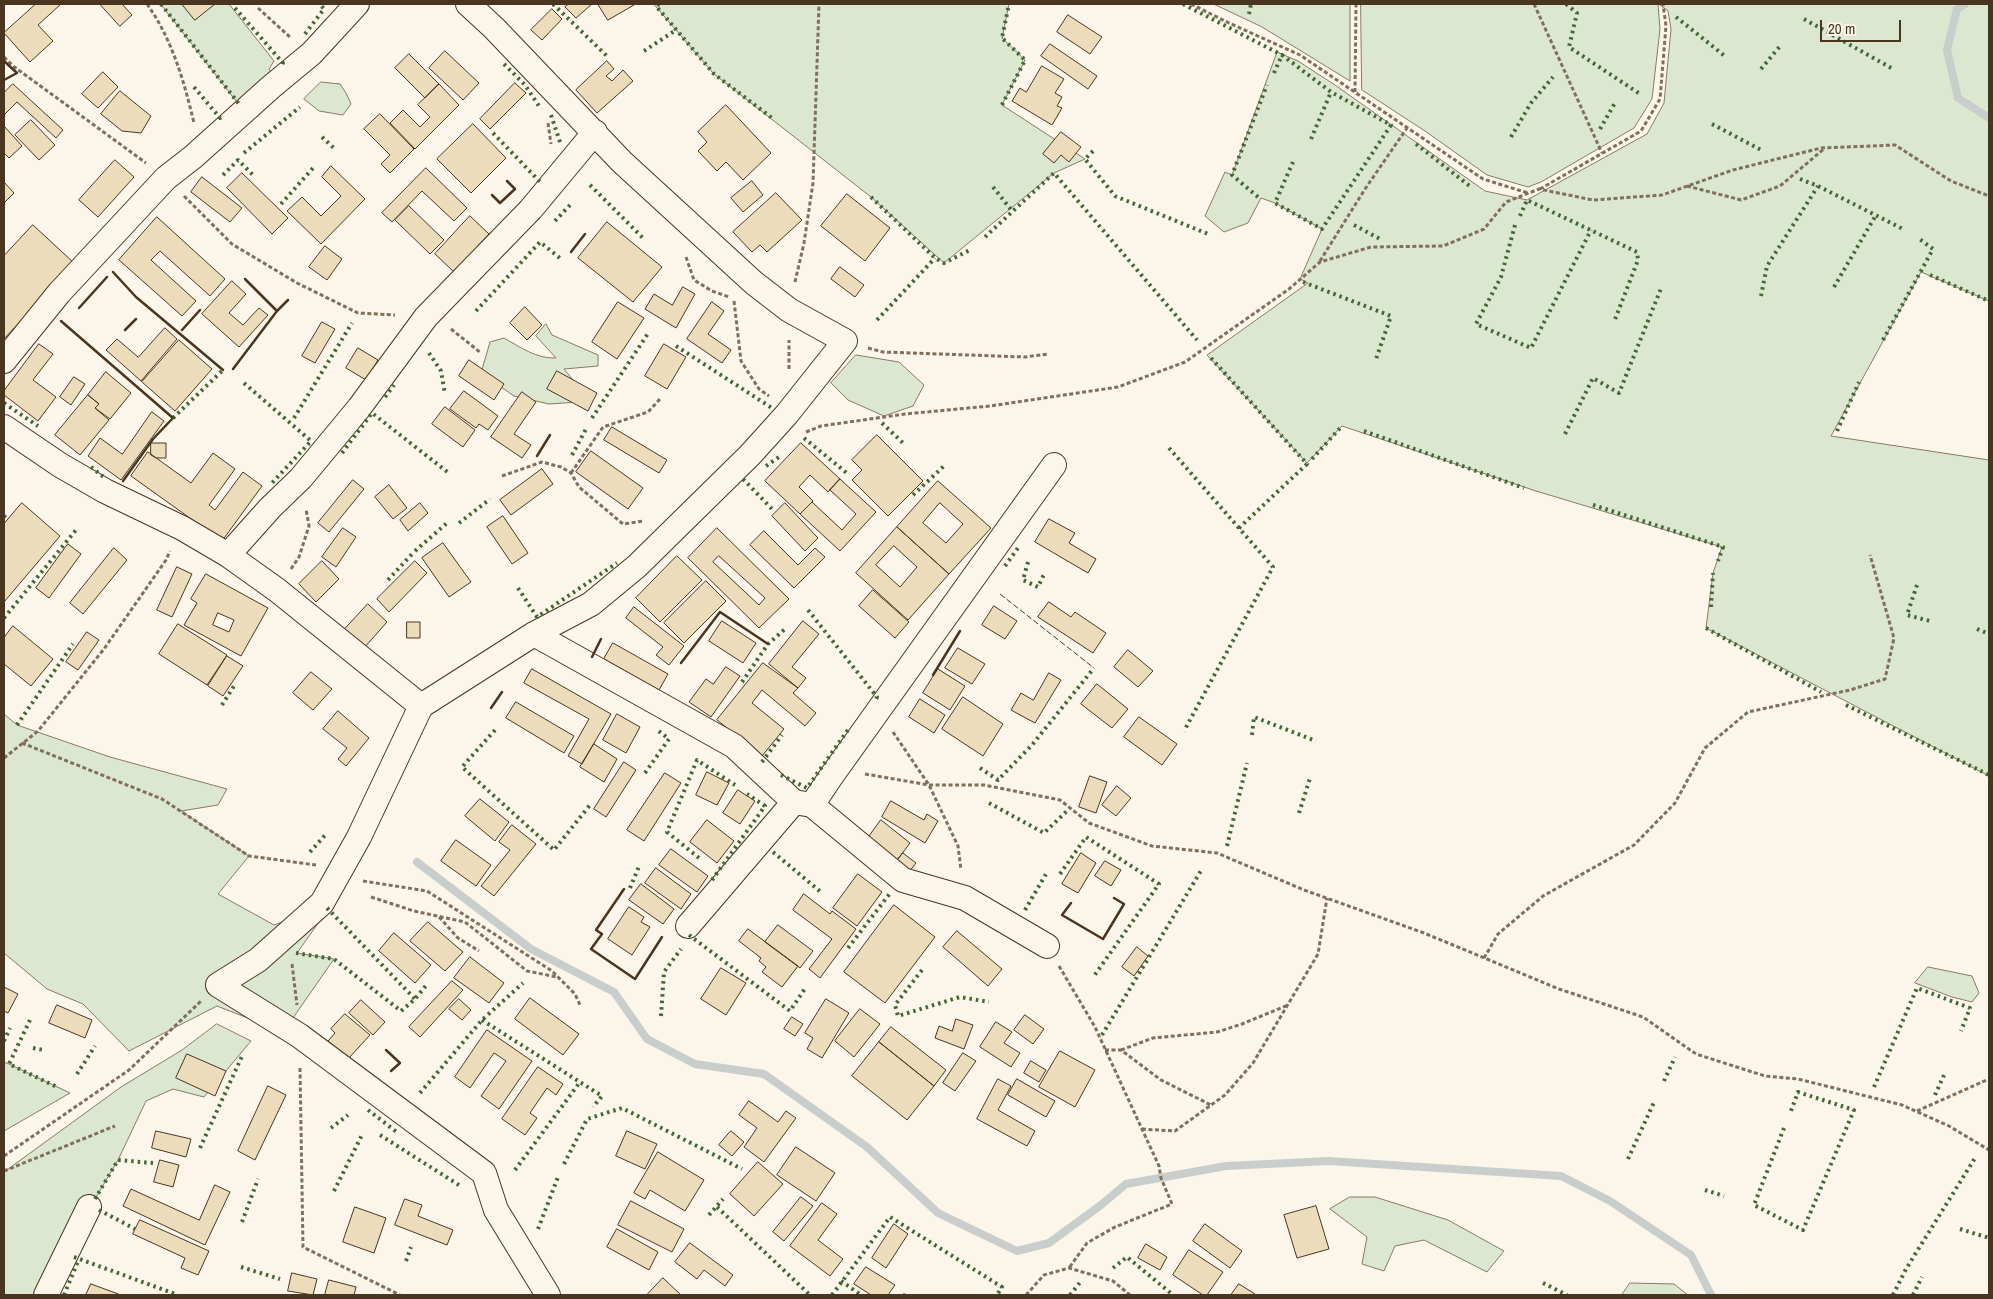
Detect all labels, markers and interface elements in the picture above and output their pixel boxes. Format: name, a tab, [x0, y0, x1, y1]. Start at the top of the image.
scale bar	[1823, 10, 1904, 42]
text: 20 m	[1828, 18, 1855, 39]

